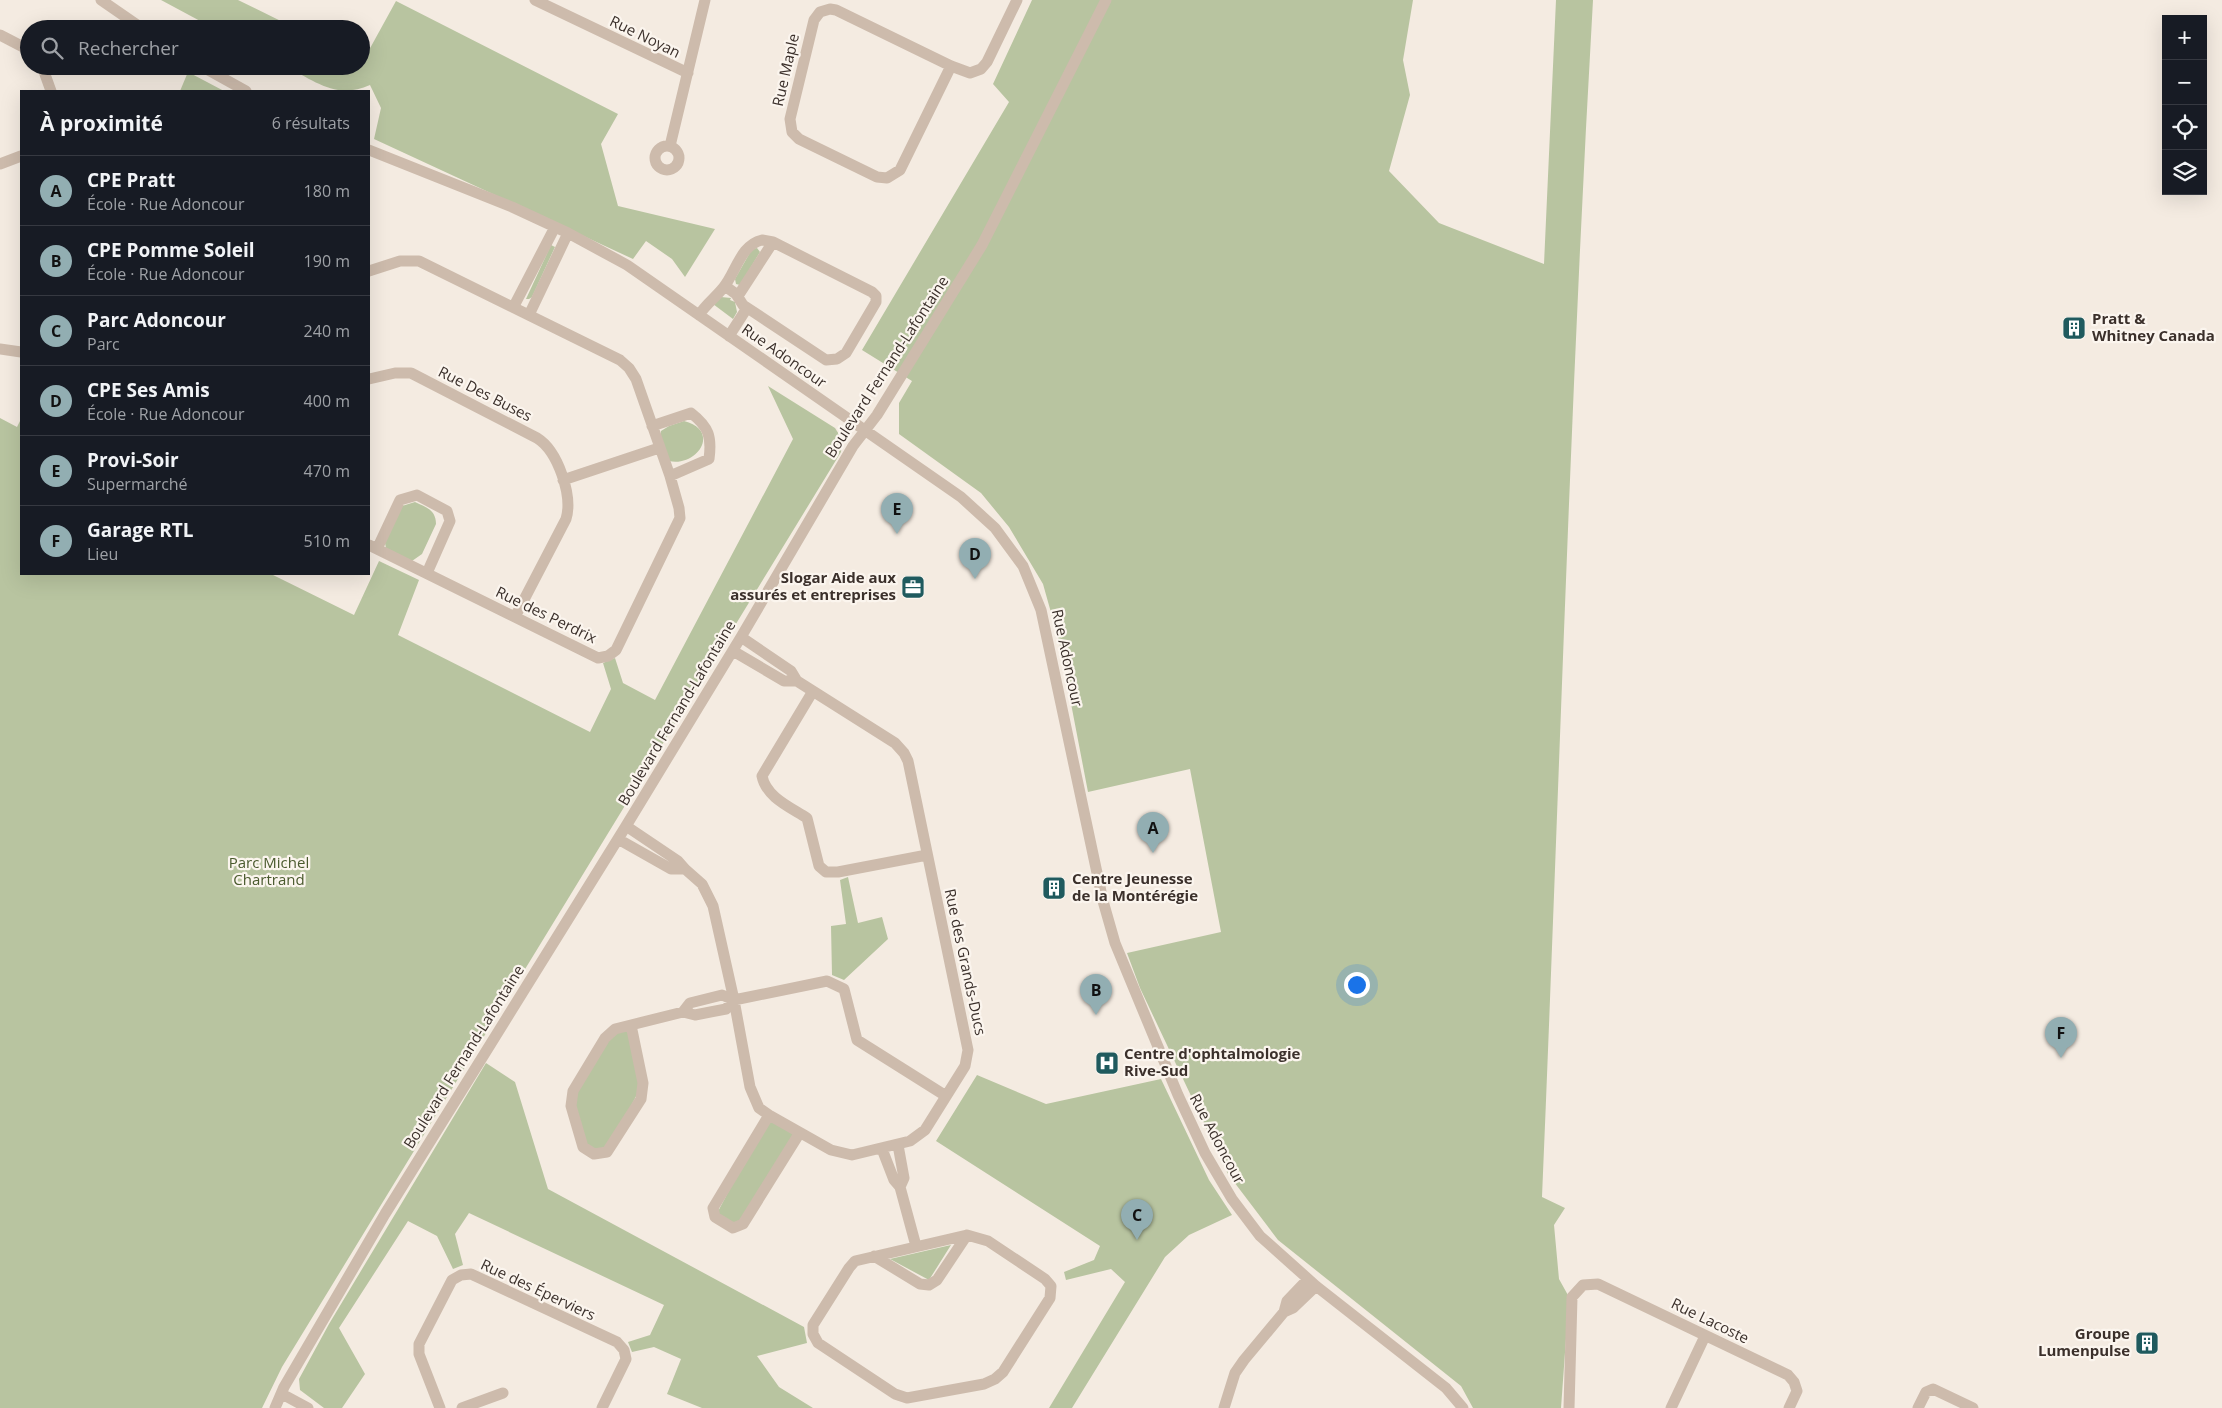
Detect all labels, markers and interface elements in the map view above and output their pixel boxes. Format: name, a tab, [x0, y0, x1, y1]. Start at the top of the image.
street label: Rue Noyan	[607, 10, 684, 62]
map controls	[2162, 15, 2207, 195]
button: +	[2162, 15, 2207, 60]
search box	[20, 20, 370, 75]
street label: Rue Maple	[767, 31, 803, 108]
icon: search	[38, 34, 66, 62]
text: Rechercher	[78, 35, 179, 61]
button: −	[2162, 60, 2207, 105]
button: locate	[2162, 105, 2207, 150]
text: À proximité	[40, 109, 163, 137]
text: 6 résultats	[272, 112, 350, 134]
button: layers	[2162, 150, 2207, 195]
text: CPE Pratt	[87, 167, 175, 193]
text: A	[50, 180, 62, 202]
text: 180 m	[304, 180, 350, 202]
text: École · Rue Adoncour	[87, 193, 245, 215]
text: CPE Pomme Soleil	[87, 237, 255, 263]
text: B	[51, 250, 61, 272]
text: 190 m	[304, 250, 350, 272]
text: École · Rue Adoncour	[87, 263, 245, 285]
street label: Boulevard Fernand-Lafontaine	[820, 272, 952, 461]
text: Parc Adoncour	[87, 307, 226, 333]
place label: Pratt & Whitney Canada	[2092, 308, 2215, 345]
building icon: Pratt & Whitney Canada	[2061, 315, 2087, 341]
street label: Rue Adoncour	[738, 319, 831, 392]
text: C	[51, 320, 61, 342]
text: 240 m	[304, 320, 350, 342]
text: Parc	[87, 333, 120, 355]
street label: Rue Des Buses	[435, 361, 536, 425]
text: CPE Ses Amis	[87, 377, 210, 403]
text: D	[50, 390, 62, 412]
text: 400 m	[304, 390, 350, 412]
text: École · Rue Adoncour	[87, 403, 245, 425]
text: Provi-Soir	[87, 447, 179, 473]
text: E	[52, 460, 60, 482]
text: 470 m	[304, 460, 350, 482]
text: Supermarché	[87, 473, 188, 495]
pin: E	[881, 493, 913, 534]
text: Garage RTL	[87, 517, 194, 543]
text: F	[52, 530, 60, 552]
text: 510 m	[304, 530, 350, 552]
pin: D	[959, 538, 991, 579]
text: Lieu	[87, 543, 118, 565]
place label: Slogar Aide aux assurés et entreprises	[730, 567, 896, 604]
office icon: Slogar Aide aux assurés et entreprises	[900, 574, 926, 600]
street label: Rue des Perdrix	[493, 581, 600, 647]
street label: Rue Adoncour	[1048, 607, 1088, 708]
street label: Boulevard Fernand-Lafontaine	[613, 616, 739, 809]
pin: A	[1137, 812, 1169, 853]
park label: Parc Michel Chartrand	[229, 852, 309, 889]
place label: Centre Jeunesse de la Montérégie	[1072, 868, 1198, 905]
building icon: Centre Jeunesse de la Montérégie	[1041, 875, 1067, 901]
street label: Rue des Grands-Ducs	[941, 887, 991, 1037]
street label: Boulevard Fernand-Lafontaine	[398, 961, 528, 1152]
your location	[1344, 972, 1370, 998]
pin: B	[1080, 974, 1112, 1015]
pin: F	[2045, 1017, 2077, 1058]
place label: Centre d'ophtalmologie Rive-Sud	[1124, 1043, 1301, 1080]
hospital icon: Centre d'ophtalmologie Rive-Sud	[1094, 1050, 1120, 1076]
street label: Rue Adoncour	[1186, 1090, 1250, 1187]
pin: C	[1121, 1199, 1153, 1240]
street label: Rue des Éperviers	[478, 1254, 599, 1324]
street label: Rue Lacoste	[1668, 1293, 1753, 1348]
place label: Groupe Lumenpulse	[2038, 1323, 2130, 1360]
building icon: Groupe Lumenpulse	[2134, 1330, 2160, 1356]

